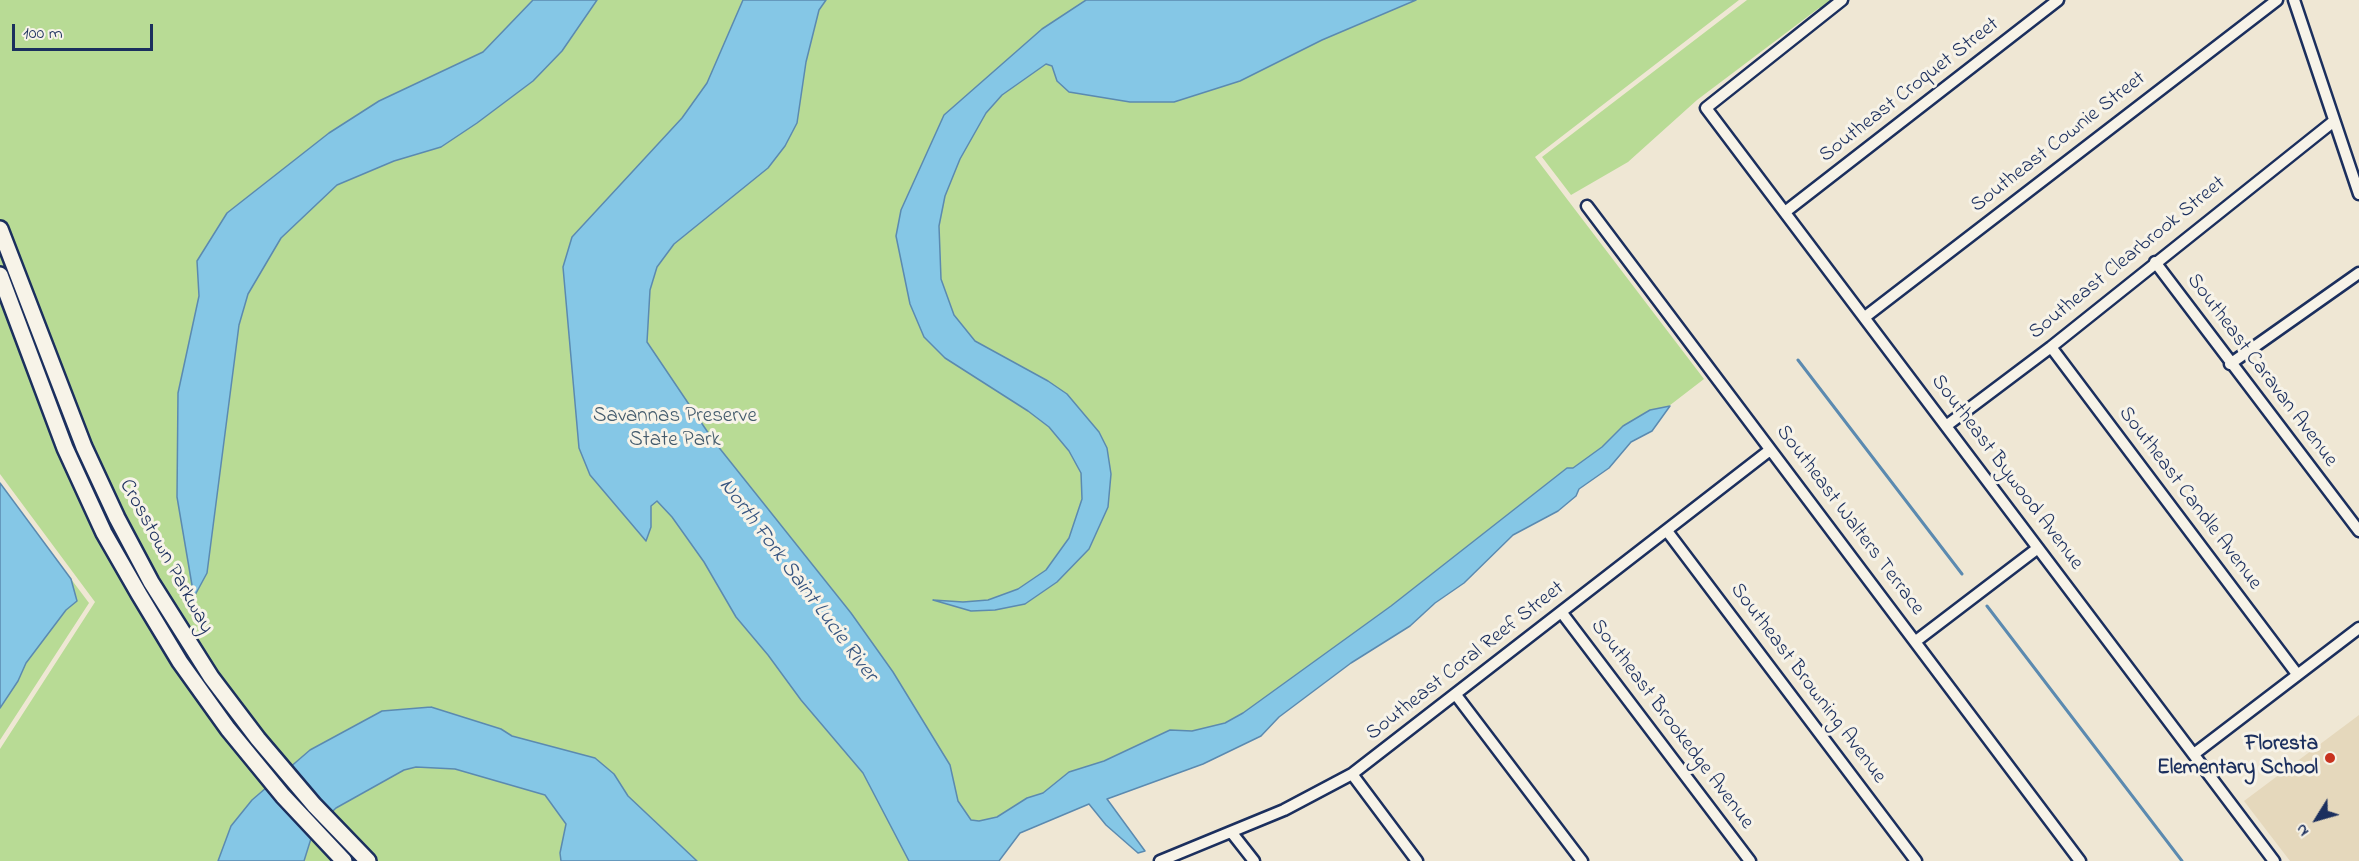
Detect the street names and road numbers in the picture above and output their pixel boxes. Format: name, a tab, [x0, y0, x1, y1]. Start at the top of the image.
street label: Southeast Croquet Street	[1815, 13, 2005, 169]
street label: Southeast Cownie Street	[1967, 67, 2151, 219]
street label: Southeast Clearbrook Street	[2025, 172, 2231, 346]
street label: Southeast Caravan Avenue	[2180, 269, 2342, 473]
street label: Southeast Bywood Avenue	[1924, 370, 2088, 576]
street label: Southeast Candle Avenue	[2112, 402, 2266, 596]
street label: Southeast Walters Terrace	[1769, 421, 1929, 621]
street label: Crosstown Parkway	[112, 475, 218, 639]
street label: Southeast Coral Reef Street	[1362, 577, 1570, 747]
street label: Southeast Browning Avenue	[1723, 579, 1891, 789]
street label: Southeast Brookedge Avenue	[1584, 615, 1758, 835]

